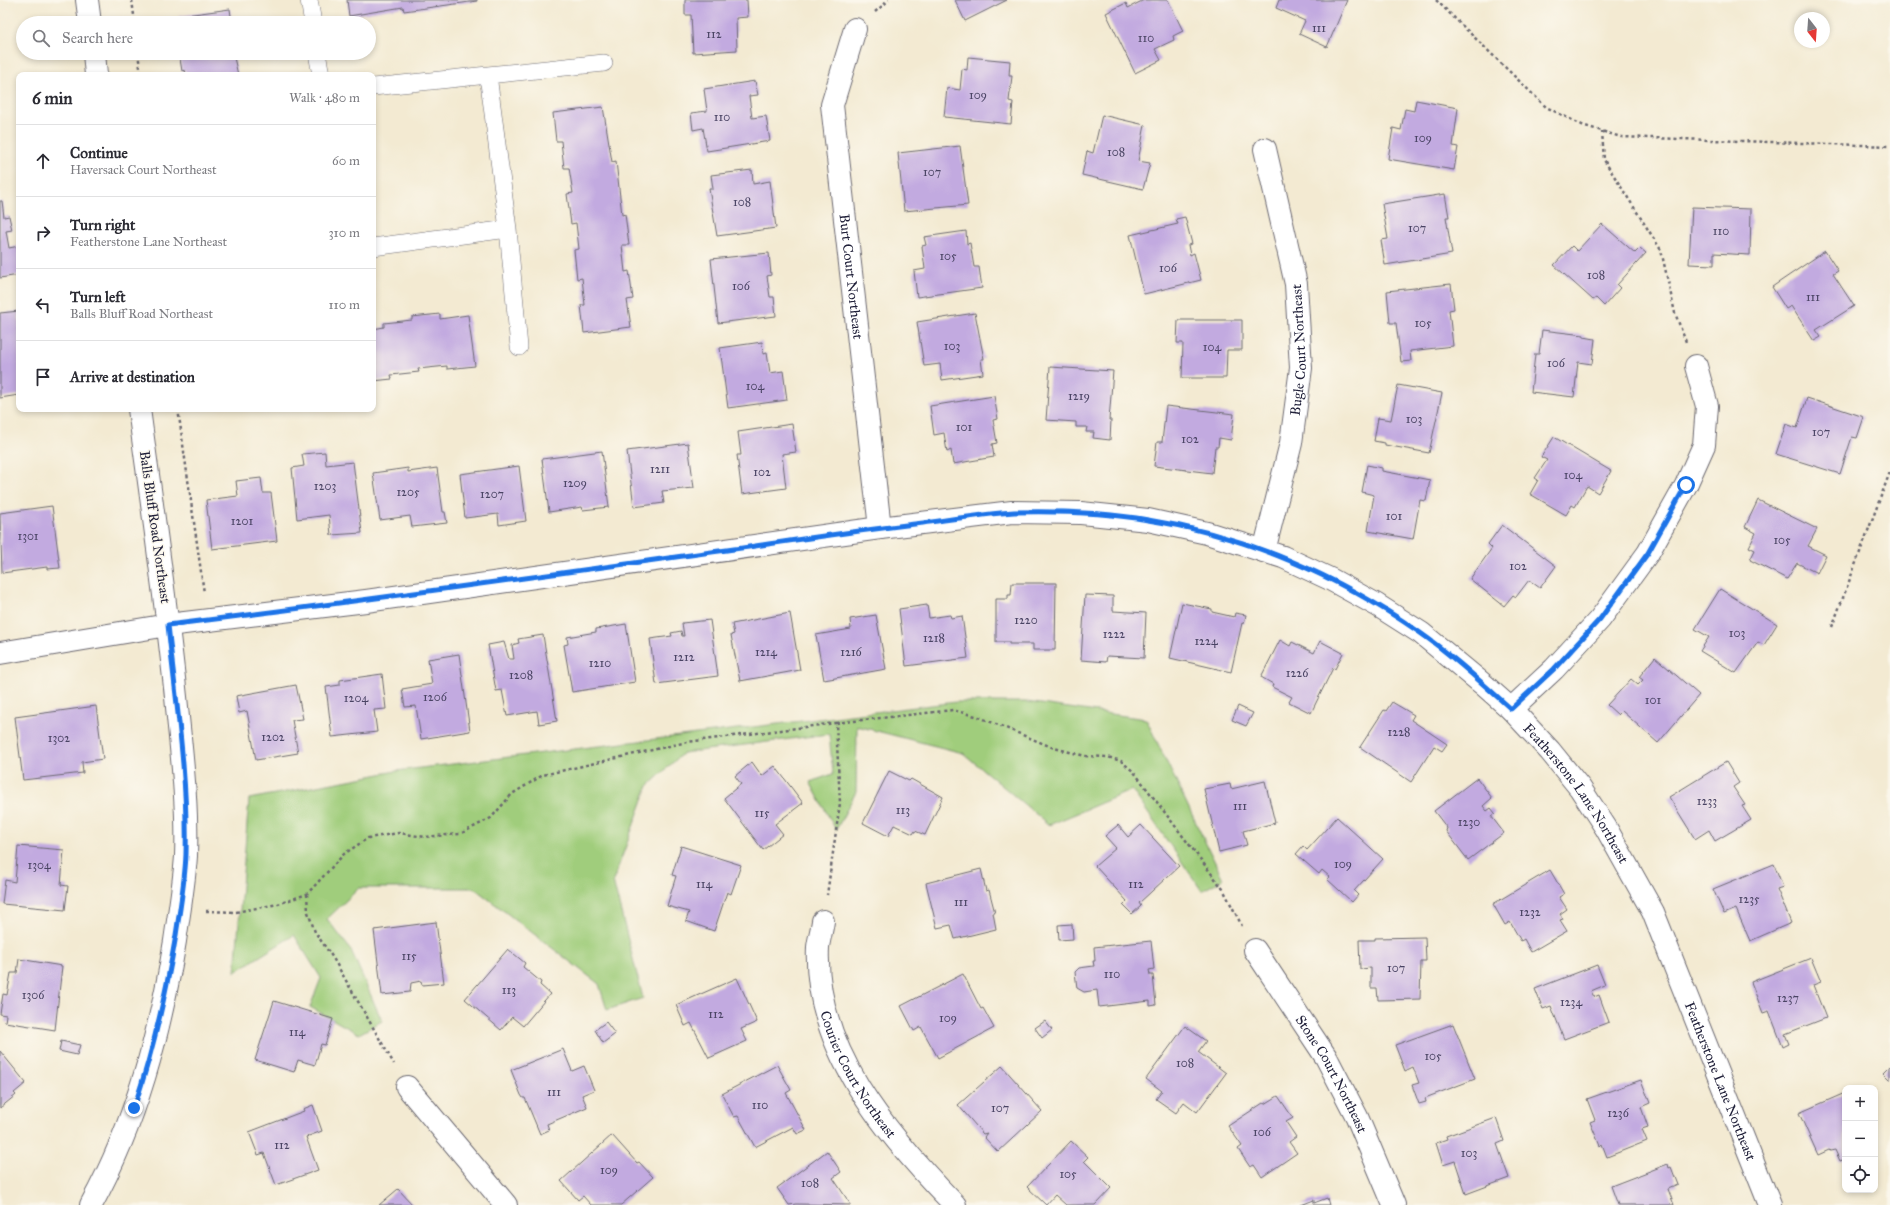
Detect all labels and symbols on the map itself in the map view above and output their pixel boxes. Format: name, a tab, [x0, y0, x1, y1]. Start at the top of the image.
north arrow	[1794, 12, 1830, 48]
house number: 111	[1312, 21, 1326, 35]
house number: 112	[706, 27, 722, 41]
house number: 110	[1138, 31, 1154, 45]
house number: 109	[969, 88, 987, 102]
house number: 110	[714, 110, 730, 124]
house number: 109	[1414, 131, 1432, 145]
house number: 108	[1107, 145, 1125, 159]
house number: 107	[923, 165, 941, 179]
house number: 108	[733, 195, 751, 209]
street label: Burt Court Northeast	[836, 213, 867, 340]
house number: 107	[1408, 221, 1426, 235]
house number: 110	[1713, 224, 1729, 238]
house number: 105	[939, 249, 957, 263]
house number: 106	[1159, 261, 1178, 275]
house number: 108	[1587, 268, 1605, 282]
house number: 106	[732, 279, 751, 293]
street label: Bugle Court Northeast	[1286, 284, 1310, 417]
house number: 111	[1806, 290, 1820, 304]
house number: 105	[1414, 316, 1432, 330]
house number: 103	[944, 339, 960, 353]
house number: 104	[1203, 340, 1221, 354]
house number: 106	[1547, 356, 1566, 370]
house number: 104	[746, 379, 764, 393]
house number: 1219	[1068, 389, 1090, 403]
house number: 103	[1406, 412, 1422, 426]
house number: 101	[956, 420, 972, 434]
house number: 107	[1812, 425, 1830, 439]
house number: 102	[1181, 432, 1199, 446]
street label: Balls Bluff Road Northeast	[136, 450, 174, 604]
house number: 1211	[650, 462, 670, 476]
house number: 102	[753, 465, 771, 479]
house number: 104	[1564, 468, 1582, 482]
house number: 1209	[563, 476, 587, 490]
route start	[1677, 476, 1695, 494]
house number: 1203	[314, 479, 336, 493]
house number: 1205	[396, 485, 420, 499]
house number: 1207	[480, 487, 504, 501]
house number: 101	[1386, 509, 1402, 523]
house number: 1201	[231, 514, 253, 528]
house number: 1301	[17, 529, 39, 543]
house number: 105	[1773, 533, 1791, 547]
house number: 102	[1509, 559, 1527, 573]
house number: 1220	[1014, 613, 1038, 627]
house number: 103	[1729, 626, 1745, 640]
house number: 1222	[1103, 627, 1125, 641]
house number: 1218	[923, 631, 945, 645]
house number: 1224	[1194, 634, 1218, 648]
house number: 1214	[755, 645, 777, 659]
house number: 1216	[840, 645, 863, 659]
house number: 1212	[673, 650, 695, 664]
house number: 1210	[589, 656, 611, 670]
house number: 1226	[1286, 666, 1309, 680]
house number: 1208	[509, 668, 533, 682]
house number: 1206	[423, 690, 448, 704]
house number: 1204	[344, 691, 368, 705]
house number: 101	[1645, 693, 1661, 707]
street label: Featherstone Lane Northeast	[1520, 720, 1633, 866]
house number: 1228	[1388, 725, 1410, 739]
house number: 1202	[261, 730, 285, 744]
house number: 1302	[48, 731, 70, 745]
house number: 1233	[1697, 794, 1717, 808]
house number: 111	[1233, 799, 1247, 813]
house number: 113	[896, 803, 910, 817]
house number: 115	[755, 806, 770, 820]
house number: 1230	[1458, 815, 1480, 829]
house number: 109	[1334, 857, 1352, 871]
house number: 1304	[27, 858, 51, 872]
house number: 114	[696, 877, 712, 891]
house number: 112	[1128, 877, 1144, 891]
house number: 1235	[1738, 892, 1760, 906]
house number: 111	[954, 895, 968, 909]
house number: 1232	[1519, 905, 1541, 919]
house number: 115	[402, 949, 417, 963]
house number: 107	[1387, 961, 1405, 975]
house number: 110	[1104, 967, 1120, 981]
house number: 113	[502, 983, 516, 997]
house number: 1306	[22, 988, 45, 1002]
house number: 1237	[1777, 991, 1799, 1005]
house number: 1234	[1560, 995, 1582, 1009]
street label: Featherstone Lane Northeast	[1681, 999, 1760, 1163]
house number: 112	[708, 1007, 724, 1021]
street label: Courier Court Northeast	[817, 1009, 900, 1141]
house number: 109	[939, 1011, 957, 1025]
street label: Stone Court Northeast	[1292, 1012, 1371, 1135]
house number: 114	[289, 1025, 305, 1039]
house number: 105	[1424, 1049, 1442, 1063]
house number: 108	[1176, 1056, 1194, 1070]
house number: 111	[547, 1085, 561, 1099]
house number: 110	[752, 1098, 768, 1112]
route end	[125, 1099, 143, 1117]
house number: 107	[991, 1101, 1009, 1115]
house number: 1236	[1607, 1106, 1630, 1120]
house number: 106	[1253, 1125, 1272, 1139]
house number: 112	[274, 1138, 290, 1152]
house number: 103	[1461, 1146, 1477, 1160]
house number: 109	[600, 1163, 618, 1177]
house number: 105	[1059, 1167, 1077, 1181]
house number: 108	[801, 1176, 819, 1190]

